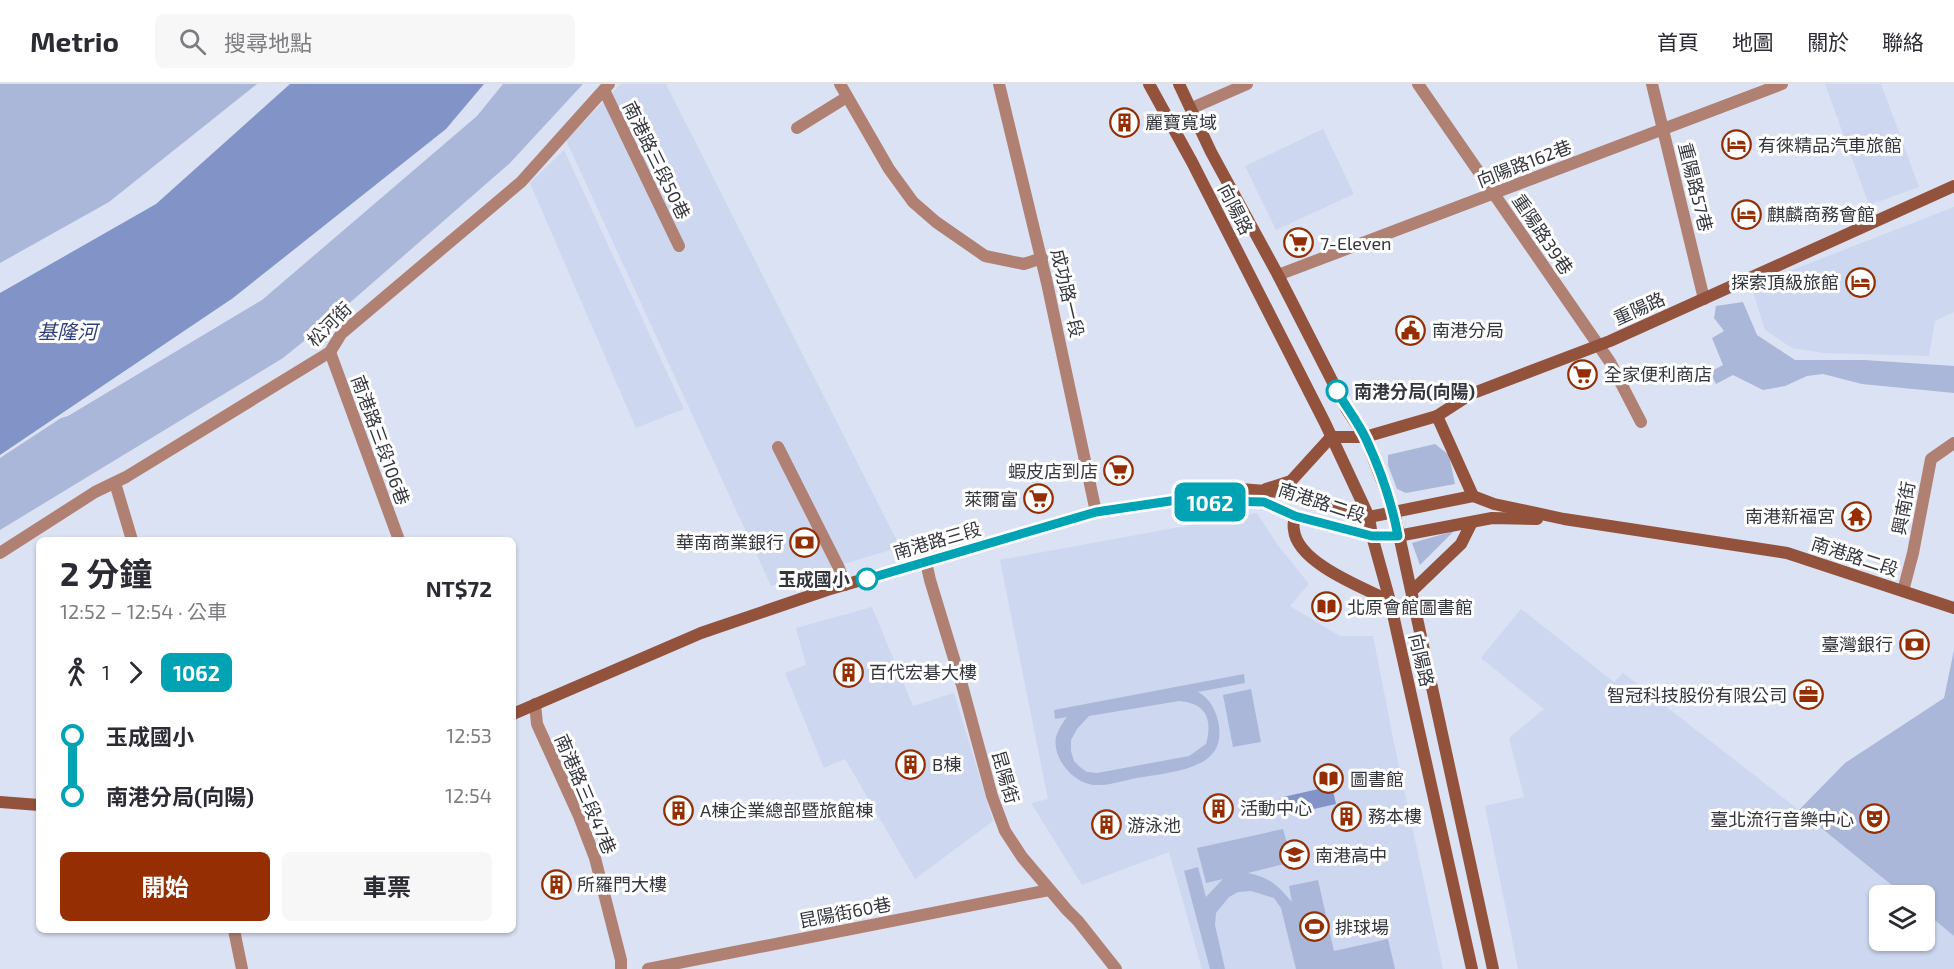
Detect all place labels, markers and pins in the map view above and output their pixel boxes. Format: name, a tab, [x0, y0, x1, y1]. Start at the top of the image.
building icon: 麗寶寬域	[1108, 106, 1140, 138]
place label: 麗寶寬域	[1145, 111, 1217, 133]
hotel icon: 有徠精品汽車旅館	[1721, 129, 1753, 161]
place label: 有徠精品汽車旅館	[1758, 134, 1902, 156]
hotel icon: 麒麟商務會館	[1730, 198, 1762, 230]
place label: 麒麟商務會館	[1767, 203, 1875, 225]
supermarket icon: 7-Eleven	[1283, 227, 1315, 259]
place label: 7-Eleven	[1320, 232, 1392, 254]
hotel icon: 探索頂級旅館	[1844, 266, 1876, 298]
place label: 探索頂級旅館	[1731, 271, 1839, 293]
public building icon: 南港分局	[1395, 314, 1427, 346]
place label: 南港分局	[1432, 319, 1504, 341]
supermarket icon: 全家便利商店	[1567, 358, 1599, 390]
place label: 全家便利商店	[1604, 363, 1712, 385]
marker: 南港分局(向陽)	[1326, 380, 1348, 402]
place label: 南港分局(向陽)	[1354, 380, 1475, 402]
supermarket icon: 蝦皮店到店	[1103, 455, 1135, 487]
place label: 蝦皮店到店	[1008, 460, 1098, 482]
supermarket icon: 萊爾富	[1023, 483, 1055, 515]
place label: 萊爾富	[964, 488, 1018, 510]
temple icon: 南港新福宮	[1840, 500, 1872, 532]
place label: 南港新福宮	[1745, 505, 1835, 527]
bank icon: 華南商業銀行	[789, 526, 821, 558]
place label: 華南商業銀行	[676, 531, 784, 553]
place label: 玉成國小	[778, 568, 850, 590]
marker: 玉成國小	[856, 568, 878, 590]
library icon: 北原會館圖書館	[1310, 591, 1342, 623]
place label: 北原會館圖書館	[1347, 596, 1473, 618]
bank icon: 臺灣銀行	[1898, 628, 1930, 660]
place label: 臺灣銀行	[1821, 633, 1893, 655]
building icon: 百代宏碁大樓	[832, 656, 864, 688]
place label: 百代宏碁大樓	[869, 661, 977, 683]
office icon: 智冠科技股份有限公司	[1792, 679, 1824, 711]
place label: 智冠科技股份有限公司	[1607, 684, 1787, 706]
building icon: B棟	[895, 748, 927, 780]
place label: B棟	[932, 753, 961, 775]
library icon: 圖書館	[1313, 763, 1345, 795]
place label: 圖書館	[1350, 768, 1404, 790]
building icon: 活動中心	[1203, 792, 1235, 824]
building icon: A棟企業總部暨旅館棟	[663, 794, 695, 826]
place label: 活動中心	[1240, 797, 1312, 819]
place label: A棟企業總部暨旅館棟	[700, 799, 873, 821]
building icon: 務本樓	[1331, 800, 1363, 832]
theatre icon: 臺北流行音樂中心	[1859, 803, 1891, 835]
place label: 務本樓	[1368, 805, 1422, 827]
place label: 臺北流行音樂中心	[1710, 808, 1854, 830]
building icon: 游泳池	[1090, 809, 1122, 841]
place label: 游泳池	[1127, 814, 1181, 836]
school or university icon: 南港高中	[1278, 839, 1310, 871]
place label: 南港高中	[1315, 844, 1387, 866]
building icon: 所羅門大樓	[540, 868, 572, 900]
place label: 所羅門大樓	[577, 873, 667, 895]
sports icon: 排球場	[1298, 911, 1330, 943]
place label: 排球場	[1335, 916, 1389, 938]

